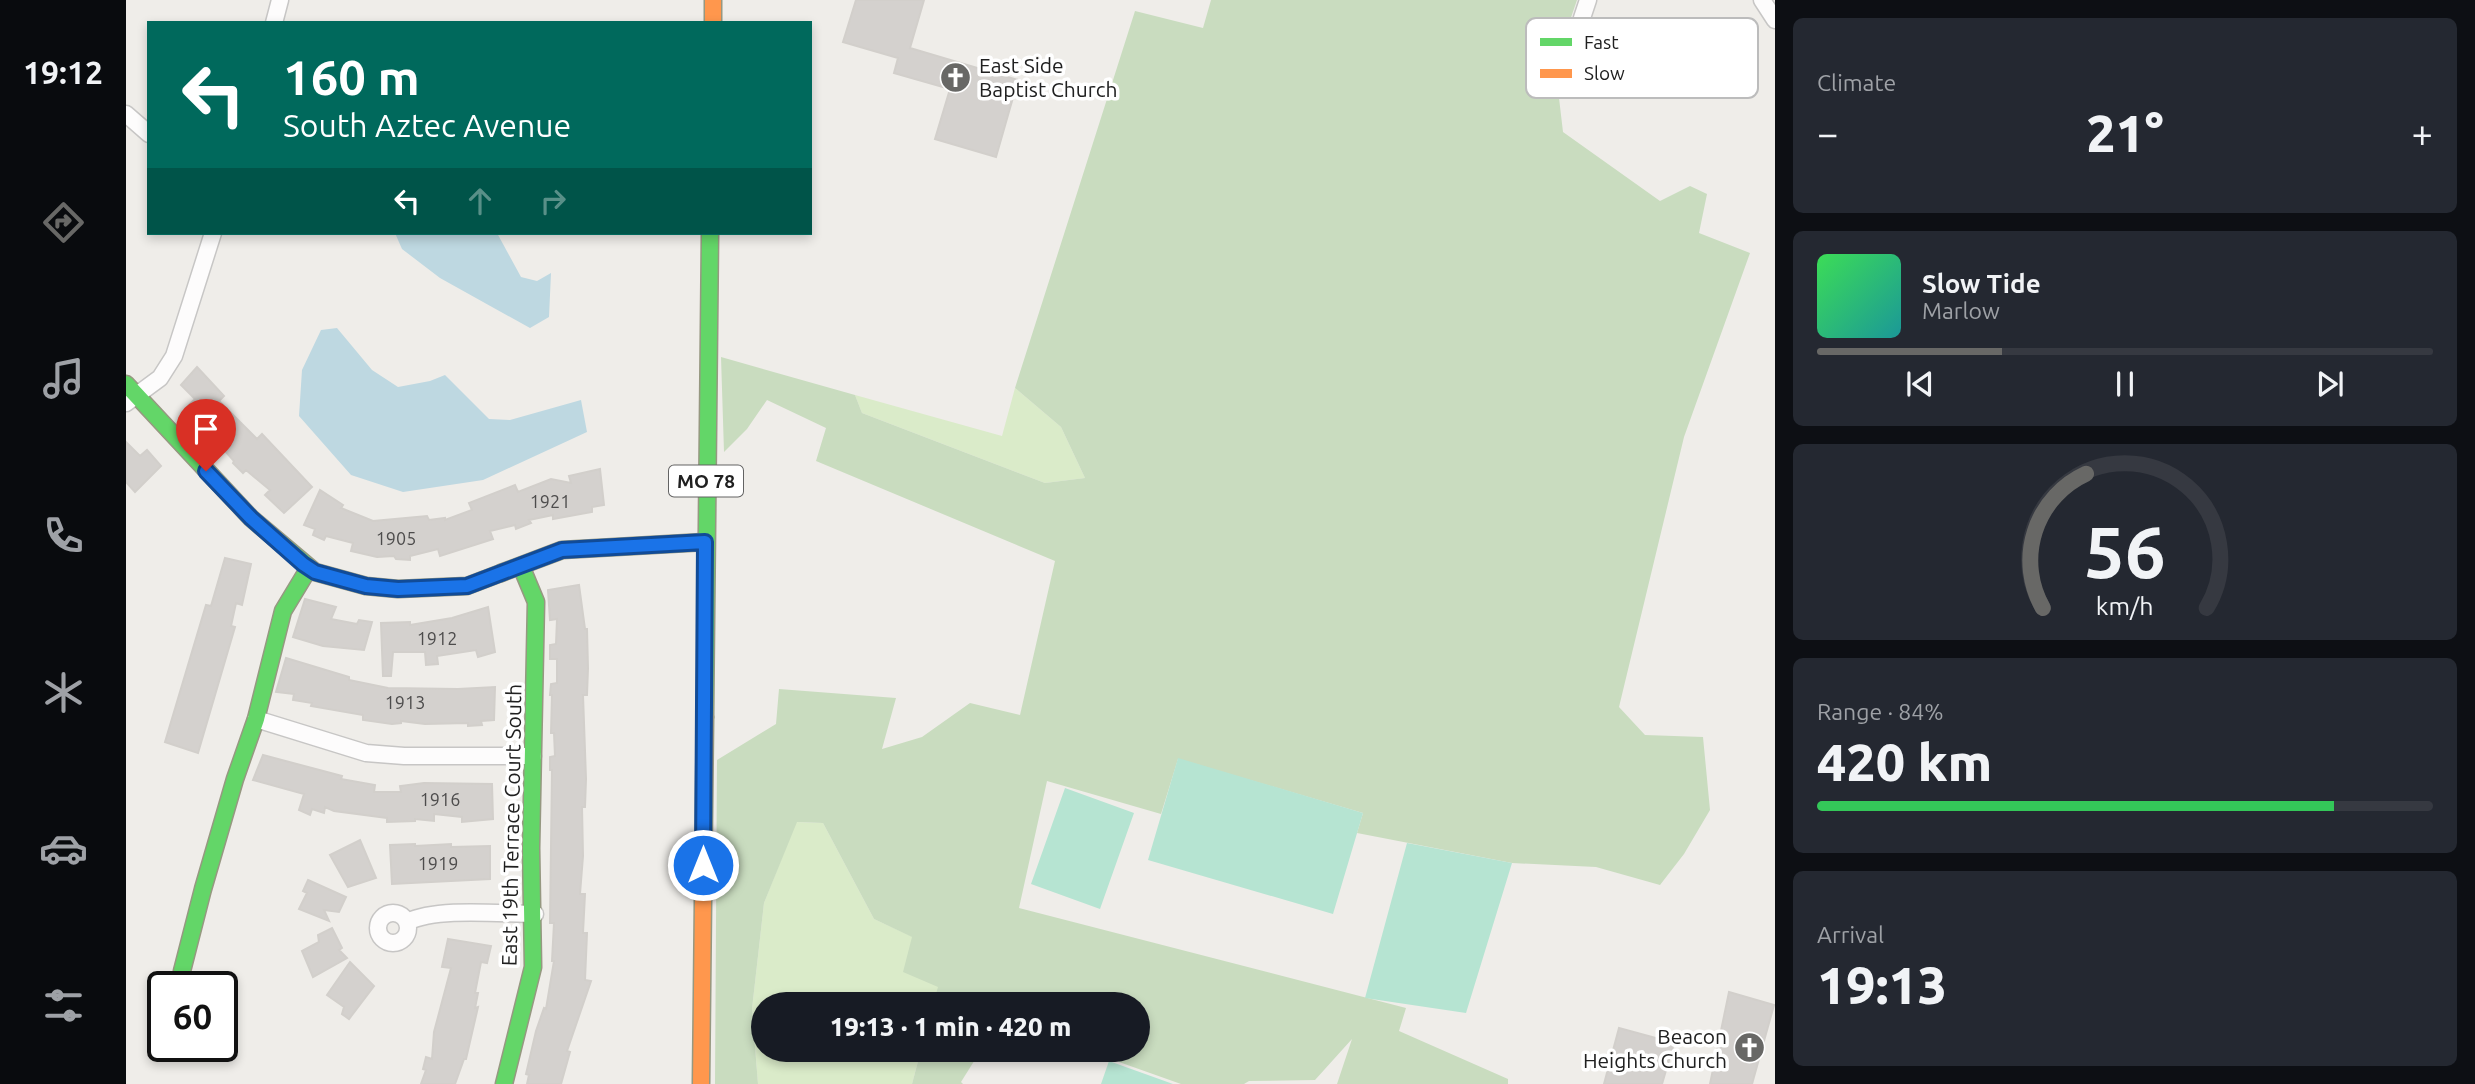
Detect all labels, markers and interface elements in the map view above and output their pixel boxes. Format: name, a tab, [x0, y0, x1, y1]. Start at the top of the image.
legend	[1526, 18, 1758, 98]
text: Fast	[1584, 31, 1619, 53]
icon: left	[168, 49, 259, 140]
text: 160 m	[283, 49, 420, 104]
place label: East Side Baptist Church	[979, 53, 1118, 101]
text: 19:12	[23, 54, 103, 90]
church icon: East Side Baptist Church	[939, 60, 973, 94]
text: Slow	[1584, 62, 1625, 84]
text: Climate	[1817, 70, 1896, 95]
text: 21°	[2086, 104, 2164, 162]
text: South Aztec Avenue	[283, 107, 571, 143]
text: −	[1817, 112, 1838, 154]
text: +	[2412, 112, 2433, 154]
icon: left	[388, 182, 426, 220]
icon: ahead	[461, 182, 499, 220]
icon: right	[534, 182, 572, 220]
icon: directions	[39, 198, 88, 247]
text: Slow Tide	[1922, 269, 2041, 298]
text: Marlow	[1922, 298, 2000, 323]
icon: music	[39, 354, 88, 403]
icon: previous	[1901, 365, 1939, 403]
icon: pause	[2106, 365, 2144, 403]
icon: next	[2311, 365, 2349, 403]
pin	[176, 399, 236, 471]
icon: arrive	[187, 410, 225, 448]
road number: MO 78	[669, 466, 743, 496]
house number: 1921	[530, 491, 570, 511]
text: 56	[2084, 510, 2166, 592]
icon: phone	[39, 511, 88, 560]
house number: 1905	[376, 528, 416, 548]
text: km/h	[2096, 592, 2154, 620]
house number: 1912	[417, 628, 457, 648]
icon: climate	[39, 668, 88, 717]
street label: East 19th Terrace Court South	[497, 684, 525, 966]
house number: 1913	[385, 692, 425, 712]
text: Range · 84%	[1817, 699, 1944, 724]
text: 420 km	[1817, 733, 1992, 791]
house number: 1916	[420, 789, 460, 809]
icon: car	[39, 824, 88, 873]
position arrow	[666, 828, 740, 902]
house number: 1919	[418, 853, 458, 873]
text: Arrival	[1817, 922, 1884, 947]
text: 19:13	[1817, 956, 1947, 1014]
speed limit sign: 60	[147, 971, 238, 1062]
icon: filters	[39, 981, 88, 1030]
text: 19:13 · 1 min · 420 m	[830, 1012, 1071, 1041]
place label: Beacon Heights Church	[1583, 1024, 1727, 1072]
church icon: Beacon Heights Church	[1733, 1031, 1767, 1065]

